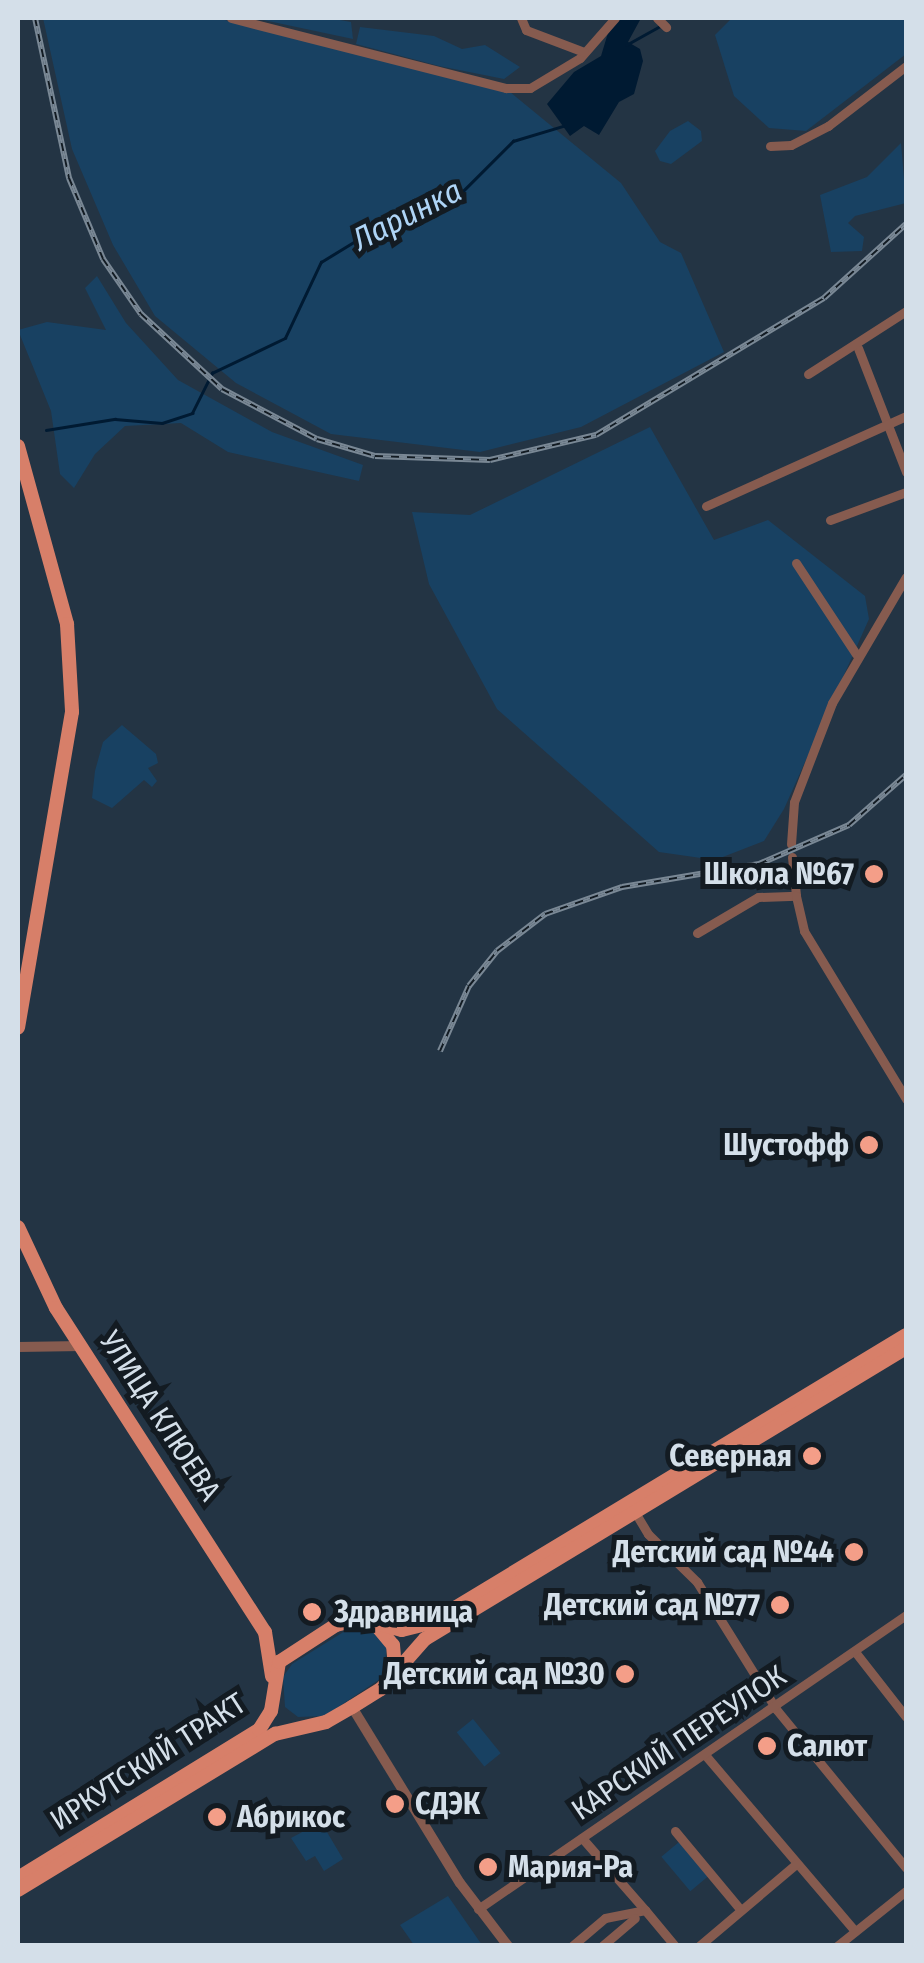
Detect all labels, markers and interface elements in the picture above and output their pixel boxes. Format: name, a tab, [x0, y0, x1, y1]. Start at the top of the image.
water label: Ларинка	[346, 171, 468, 259]
place label: Школа №67	[704, 856, 854, 892]
marker: Школа №67	[863, 863, 885, 885]
place label: Шустофф	[723, 1127, 849, 1163]
marker: Шустофф	[858, 1134, 880, 1156]
street label: УЛИЦА КЛЮЕВА	[92, 1324, 228, 1508]
place label: Северная	[669, 1438, 792, 1474]
marker: Северная	[801, 1445, 823, 1467]
place label: Детский сад №44	[613, 1534, 834, 1570]
marker: Детский сад №44	[843, 1541, 865, 1563]
place label: Детский сад №77	[544, 1587, 760, 1623]
place label: Здравница	[334, 1594, 473, 1630]
marker: Детский сад №77	[769, 1594, 791, 1616]
marker: Здравница	[299, 1599, 325, 1625]
place label: Детский сад №30	[384, 1656, 605, 1692]
street label: КАРСКИЙ ПЕРЕУЛОК	[565, 1658, 793, 1828]
marker: Детский сад №30	[614, 1663, 636, 1685]
street label: ИРКУТСКИЙ ТРАКТ	[44, 1685, 252, 1839]
place label: Салют	[787, 1728, 867, 1764]
marker: Салют	[756, 1735, 778, 1757]
place label: СДЭК	[415, 1786, 480, 1822]
marker: СДЭК	[384, 1793, 406, 1815]
place label: Абрикос	[237, 1799, 345, 1835]
marker: Абрикос	[206, 1806, 228, 1828]
place label: Мария-Ра	[508, 1849, 633, 1885]
marker: Мария-Ра	[477, 1856, 499, 1878]

